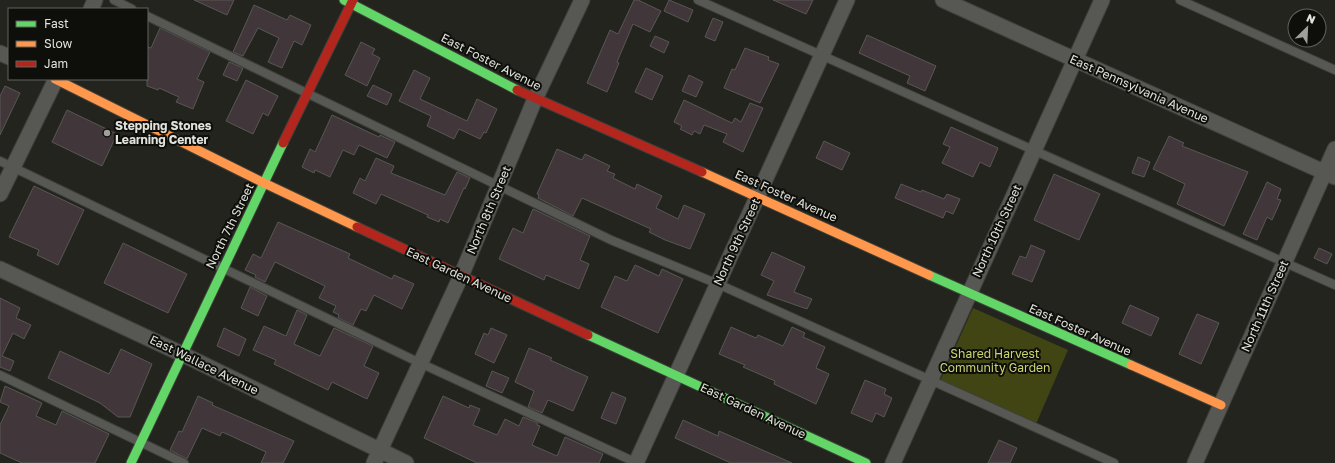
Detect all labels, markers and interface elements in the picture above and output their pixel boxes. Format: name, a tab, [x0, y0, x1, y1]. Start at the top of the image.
legend	[8, 8, 148, 80]
north arrow	[1287, 8, 1327, 48]
text: N	[1305, 11, 1318, 26]
text: Fast	[44, 16, 69, 31]
street label: East Foster Avenue	[439, 30, 544, 93]
text: Slow	[44, 36, 72, 51]
street label: East Pennsylvania Avenue	[1068, 51, 1211, 126]
text: Jam	[44, 56, 68, 71]
place label: Stepping Stones Learning Center	[115, 118, 212, 147]
marker: Stepping Stones Learning Center	[102, 128, 112, 138]
street label: North 8th Street	[463, 163, 514, 256]
street label: East Foster Avenue	[733, 166, 840, 225]
street label: North 7th Street	[202, 180, 257, 271]
street label: North 10th Street	[969, 182, 1025, 279]
street label: North 9th Street	[710, 196, 763, 288]
street label: East Garden Avenue	[404, 243, 515, 306]
street label: North 11th Street	[1238, 257, 1292, 354]
street label: East Foster Avenue	[1027, 300, 1134, 359]
street label: East Wallace Avenue	[147, 332, 261, 397]
park label: Shared Harvest Community Garden	[940, 346, 1050, 375]
street label: East Garden Avenue	[698, 379, 809, 442]

